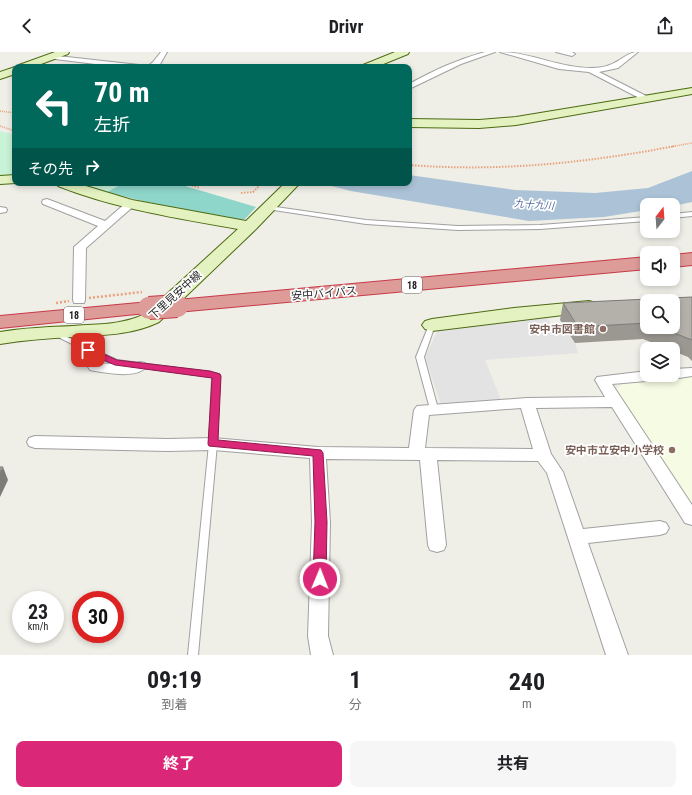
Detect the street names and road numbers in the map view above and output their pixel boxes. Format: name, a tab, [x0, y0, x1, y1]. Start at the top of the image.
street label: 下里見安中線	[146, 268, 204, 322]
road number: 18	[402, 277, 422, 293]
street label: 安中バイパス	[291, 284, 357, 303]
road number: 18	[64, 307, 84, 323]

